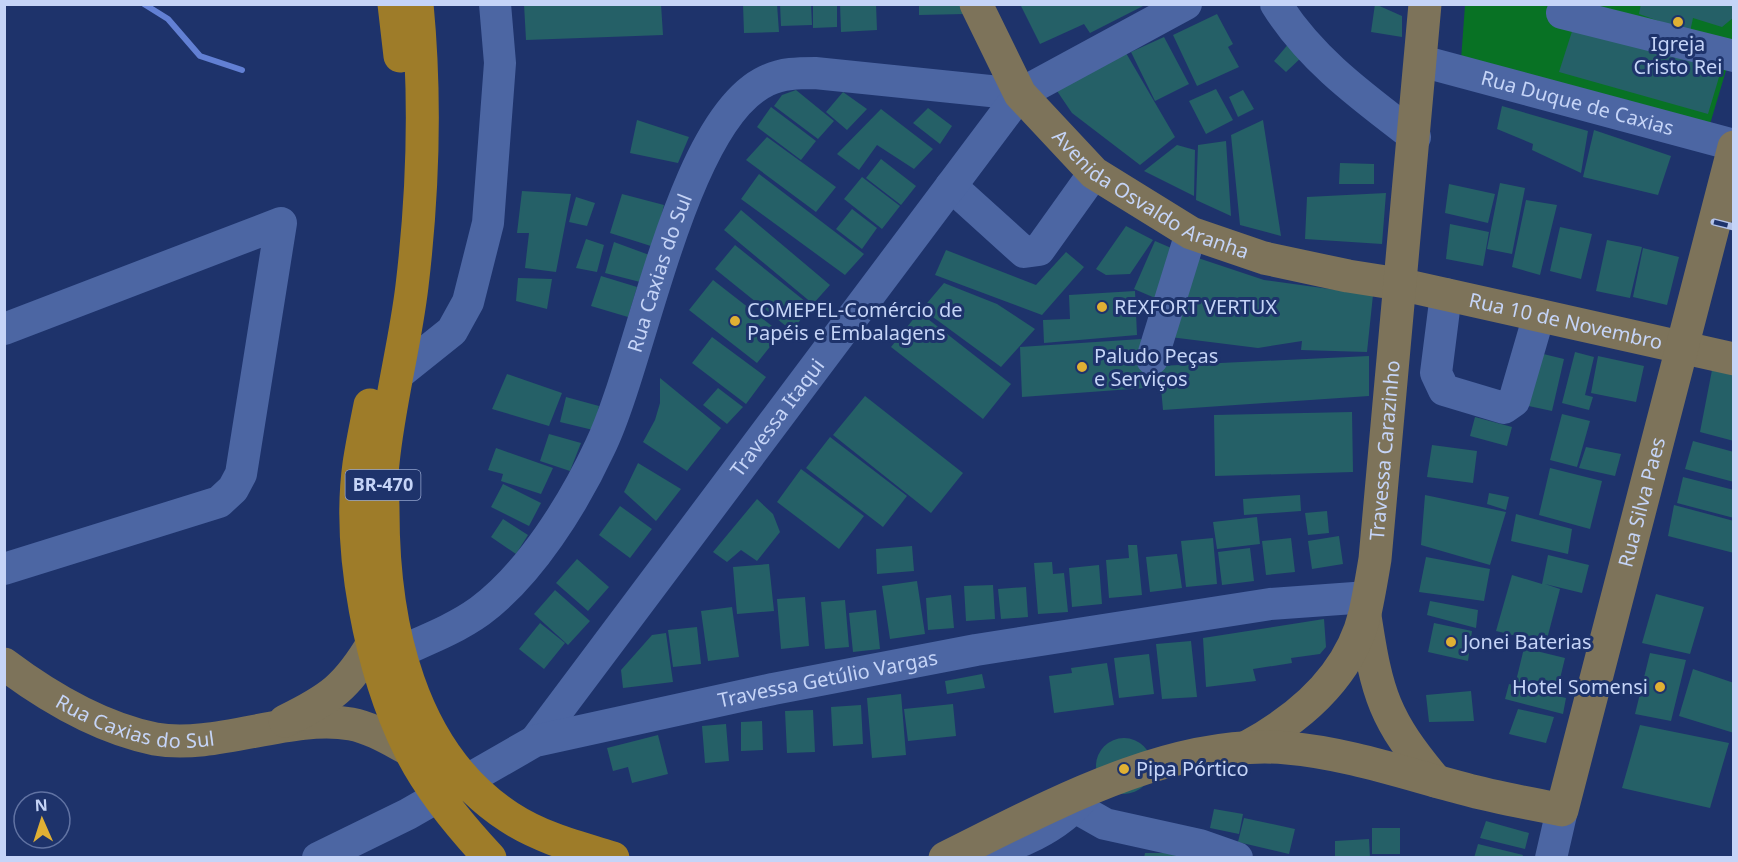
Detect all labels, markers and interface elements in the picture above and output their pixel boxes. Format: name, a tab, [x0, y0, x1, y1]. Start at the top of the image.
marker: Igreja Cristo Rei	[1671, 15, 1685, 29]
place label: Igreja Cristo Rei	[1633, 30, 1723, 80]
street label: Rua Duque de Caxias	[1478, 64, 1677, 141]
street label: Avenida Osvaldo Aranha	[1047, 123, 1253, 265]
street label: Rua Caxias do Sul	[621, 190, 698, 355]
street label: Rua 10 de Novembro	[1466, 286, 1665, 356]
place label: REXFORT VERTUX	[1114, 293, 1277, 320]
place label: COMEPEL-Comércio de Papéis e Embalagens	[747, 296, 962, 346]
marker: REXFORT VERTUX	[1095, 300, 1109, 314]
marker: COMEPEL-Comércio de Papéis e Embalagens	[728, 314, 742, 328]
place label: Paludo Peças e Serviços	[1094, 342, 1218, 392]
street label: Travessa Itaqui	[724, 353, 830, 482]
street label: Travessa Carazinho	[1363, 359, 1406, 542]
marker: Paludo Peças e Serviços	[1075, 360, 1089, 374]
street label: Rua Silva Paes	[1612, 434, 1671, 570]
road number: BR-470	[346, 470, 421, 500]
place label: Jonei Baterias	[1461, 628, 1592, 655]
marker: Jonei Baterias	[1444, 635, 1458, 649]
street label: Travessa Getúlio Vargas	[715, 644, 940, 714]
place label: Hotel Somensi	[1512, 673, 1648, 700]
marker: Hotel Somensi	[1653, 680, 1667, 694]
street label: Rua Caxias do Sul	[51, 688, 216, 754]
place label: Pipa Pórtico	[1136, 755, 1249, 782]
marker: Pipa Pórtico	[1117, 762, 1131, 776]
north arrow	[12, 790, 72, 850]
text: N	[34, 794, 48, 816]

